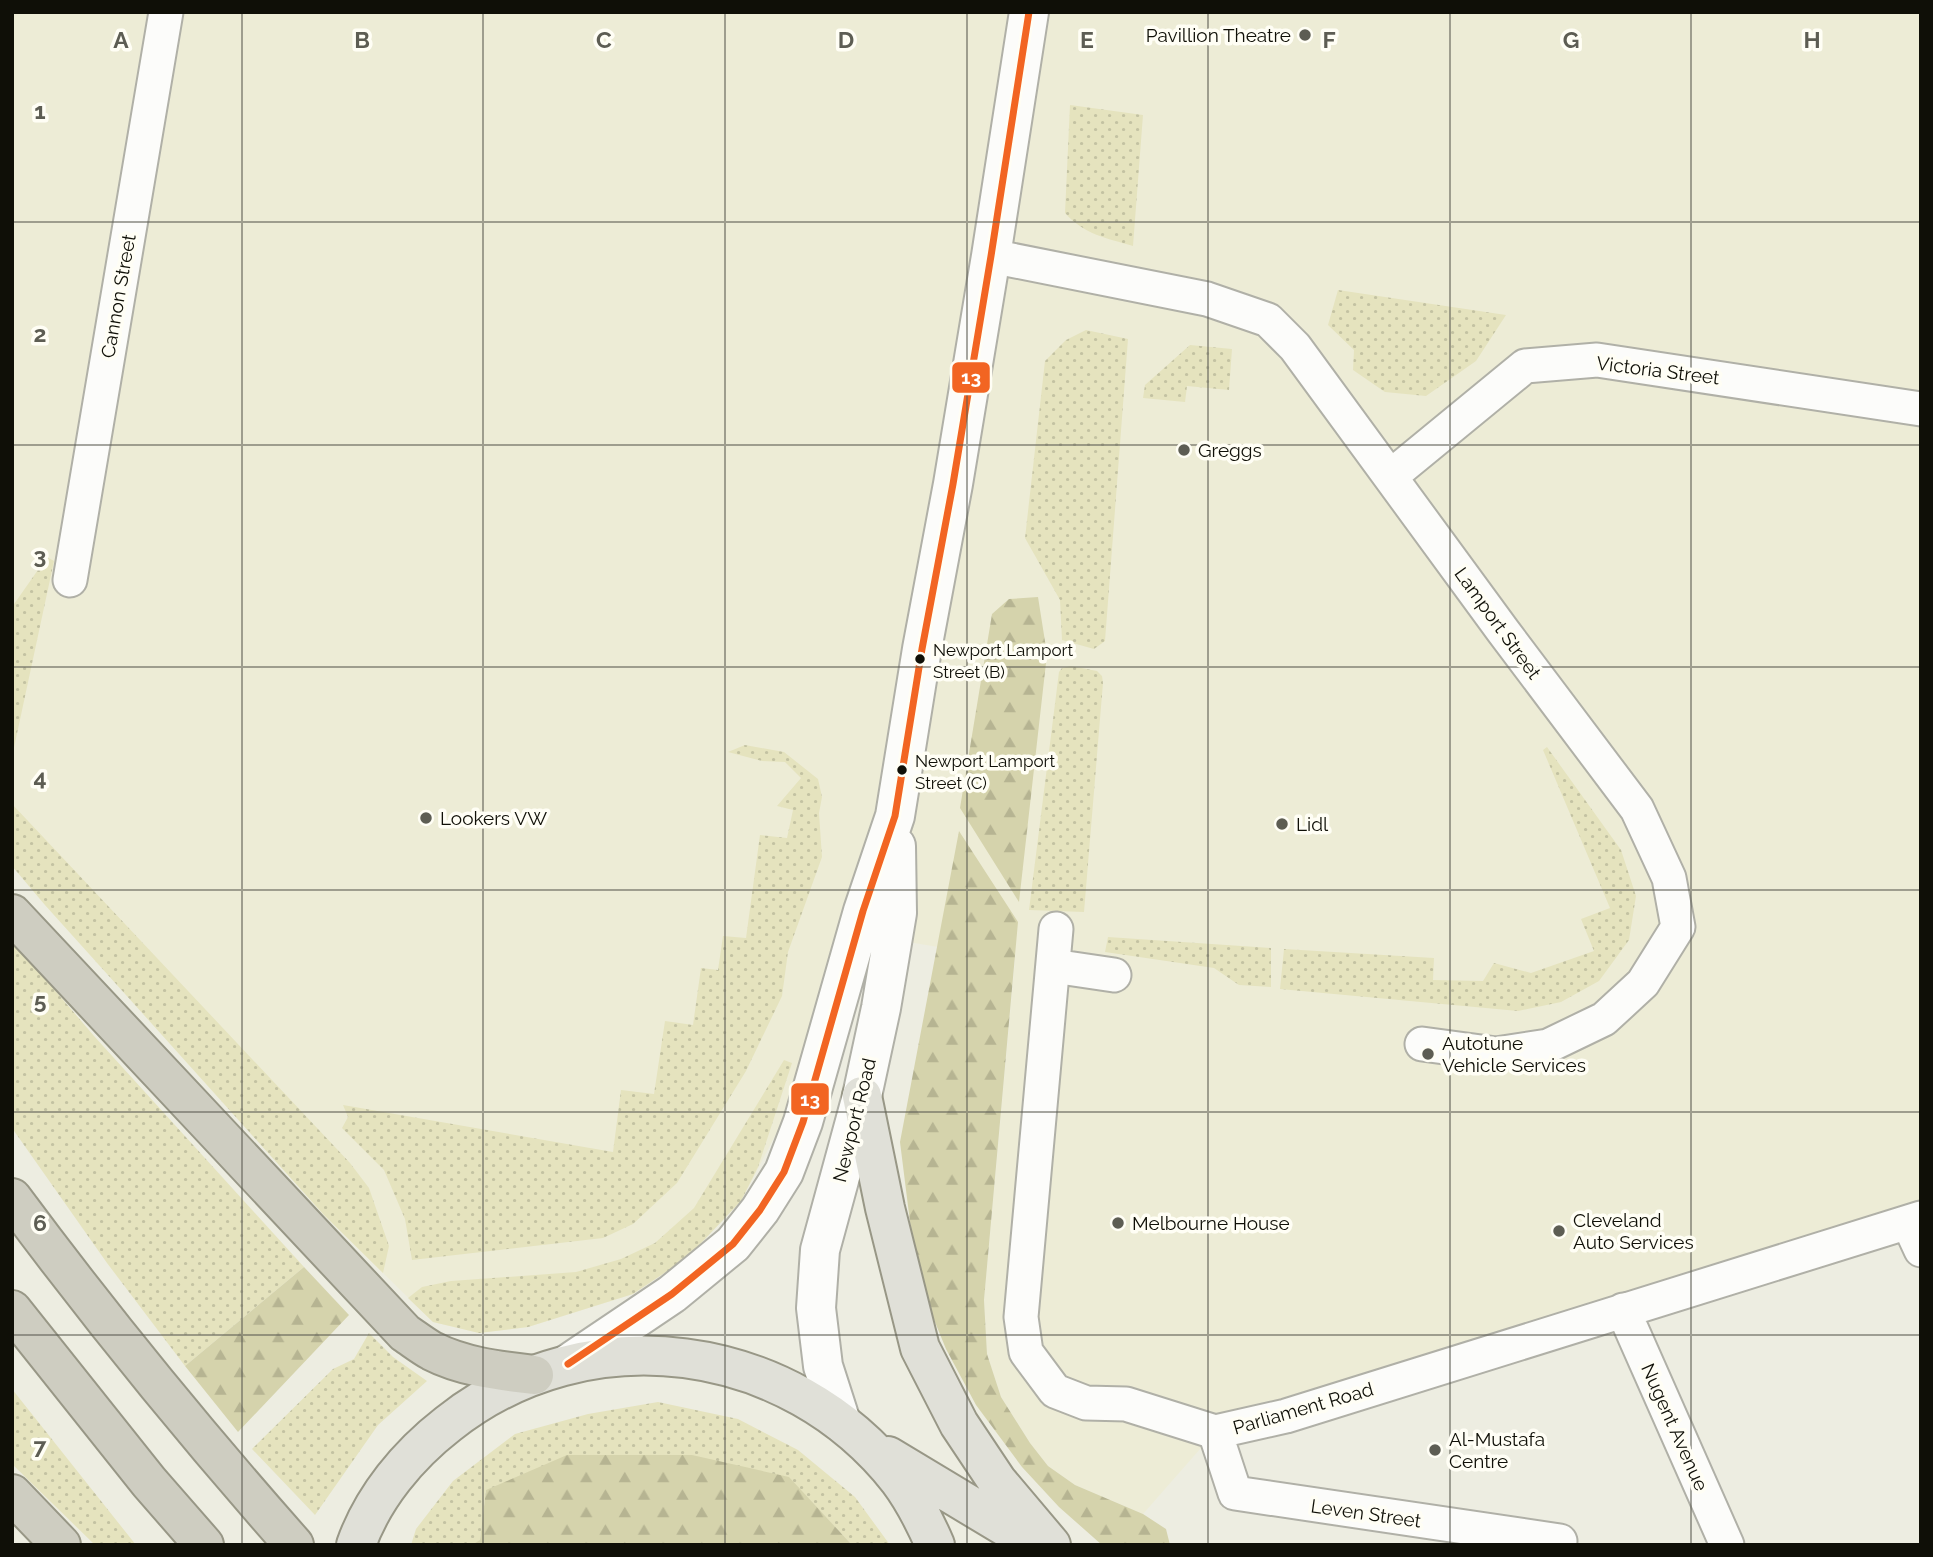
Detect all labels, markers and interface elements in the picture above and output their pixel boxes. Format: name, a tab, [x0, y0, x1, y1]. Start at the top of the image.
place label: Pavillion Theatre	[1146, 24, 1291, 46]
text: A	[113, 26, 129, 53]
text: B	[354, 26, 370, 53]
text: C	[596, 26, 612, 53]
text: D	[838, 26, 854, 53]
text: E	[1080, 26, 1094, 53]
text: F	[1322, 26, 1336, 53]
text: G	[1563, 26, 1579, 53]
text: H	[1803, 26, 1821, 53]
marker: Pavillion Theatre	[1297, 27, 1313, 43]
text: 1	[34, 97, 46, 124]
street label: Cannon Street	[96, 232, 140, 360]
text: 2	[34, 320, 46, 347]
street label: Victoria Street	[1595, 352, 1721, 389]
line badge: 13	[951, 361, 991, 394]
text: 13	[961, 366, 981, 388]
place label: Greggs	[1198, 439, 1262, 461]
marker: Greggs	[1176, 442, 1192, 458]
text: 3	[34, 542, 46, 569]
street label: Lamport Street	[1450, 563, 1546, 684]
place label: Newport Lamport Street (B)	[933, 640, 1074, 682]
marker: Newport Lamport Street (B)	[913, 652, 927, 666]
place label: Newport Lamport Street (C)	[915, 751, 1056, 793]
marker: Newport Lamport Street (C)	[895, 763, 909, 777]
text: 4	[33, 764, 47, 791]
place label: Lookers VW	[440, 807, 547, 829]
marker: Lookers VW	[418, 810, 434, 826]
place label: Lidl	[1296, 813, 1329, 835]
marker: Lidl	[1274, 816, 1290, 832]
text: 5	[34, 987, 47, 1014]
place label: Autotune Vehicle Services	[1442, 1032, 1586, 1076]
marker: Autotune Vehicle Services	[1420, 1046, 1436, 1062]
street label: Newport Road	[828, 1056, 880, 1184]
line badge: 13	[790, 1082, 830, 1116]
text: 13	[800, 1088, 820, 1110]
text: 6	[33, 1209, 47, 1236]
place label: Cleveland Auto Services	[1573, 1209, 1694, 1253]
place label: Melbourne House	[1132, 1212, 1290, 1234]
marker: Melbourne House	[1110, 1215, 1126, 1231]
marker: Cleveland Auto Services	[1551, 1223, 1567, 1239]
street label: Nugent Avenue	[1637, 1360, 1713, 1494]
street label: Parliament Road	[1230, 1377, 1376, 1439]
place label: Al-Mustafa Centre	[1449, 1428, 1545, 1472]
text: 7	[34, 1432, 47, 1459]
marker: Al-Mustafa Centre	[1427, 1442, 1443, 1458]
street label: Leven Street	[1309, 1494, 1423, 1532]

